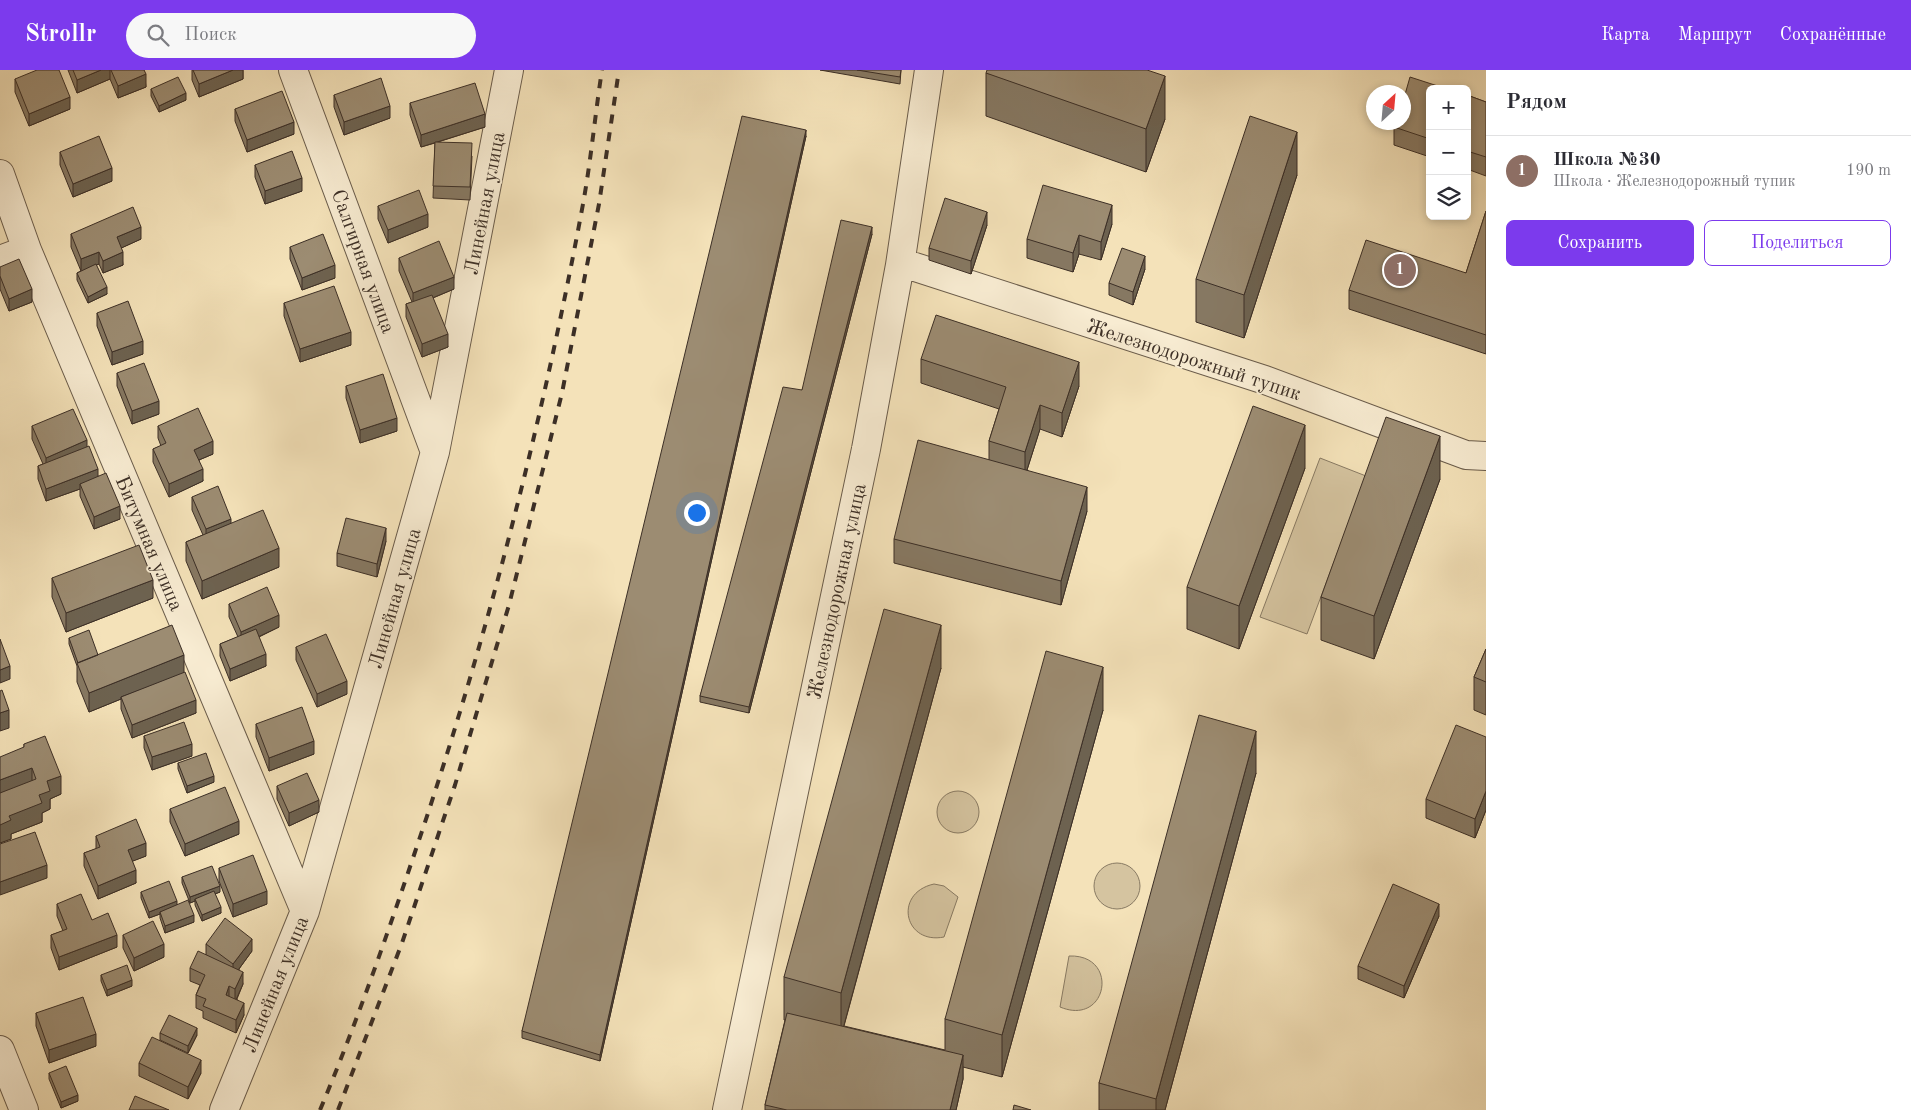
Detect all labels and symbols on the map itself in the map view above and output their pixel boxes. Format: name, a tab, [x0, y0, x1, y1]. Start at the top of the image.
north arrow	[1366, 85, 1411, 130]
street label: Линейная улица	[462, 130, 510, 277]
street label: Салгирная улица	[327, 187, 397, 336]
pin: 1	[1384, 251, 1416, 289]
street label: Железнодорожный тупик	[1084, 317, 1303, 405]
street label: Битумная улица	[111, 473, 186, 614]
street label: Железнодорожная улица	[805, 482, 871, 701]
your location	[684, 500, 710, 526]
street label: Линейная улица	[366, 526, 426, 671]
street label: Линейная улица	[240, 914, 313, 1056]

